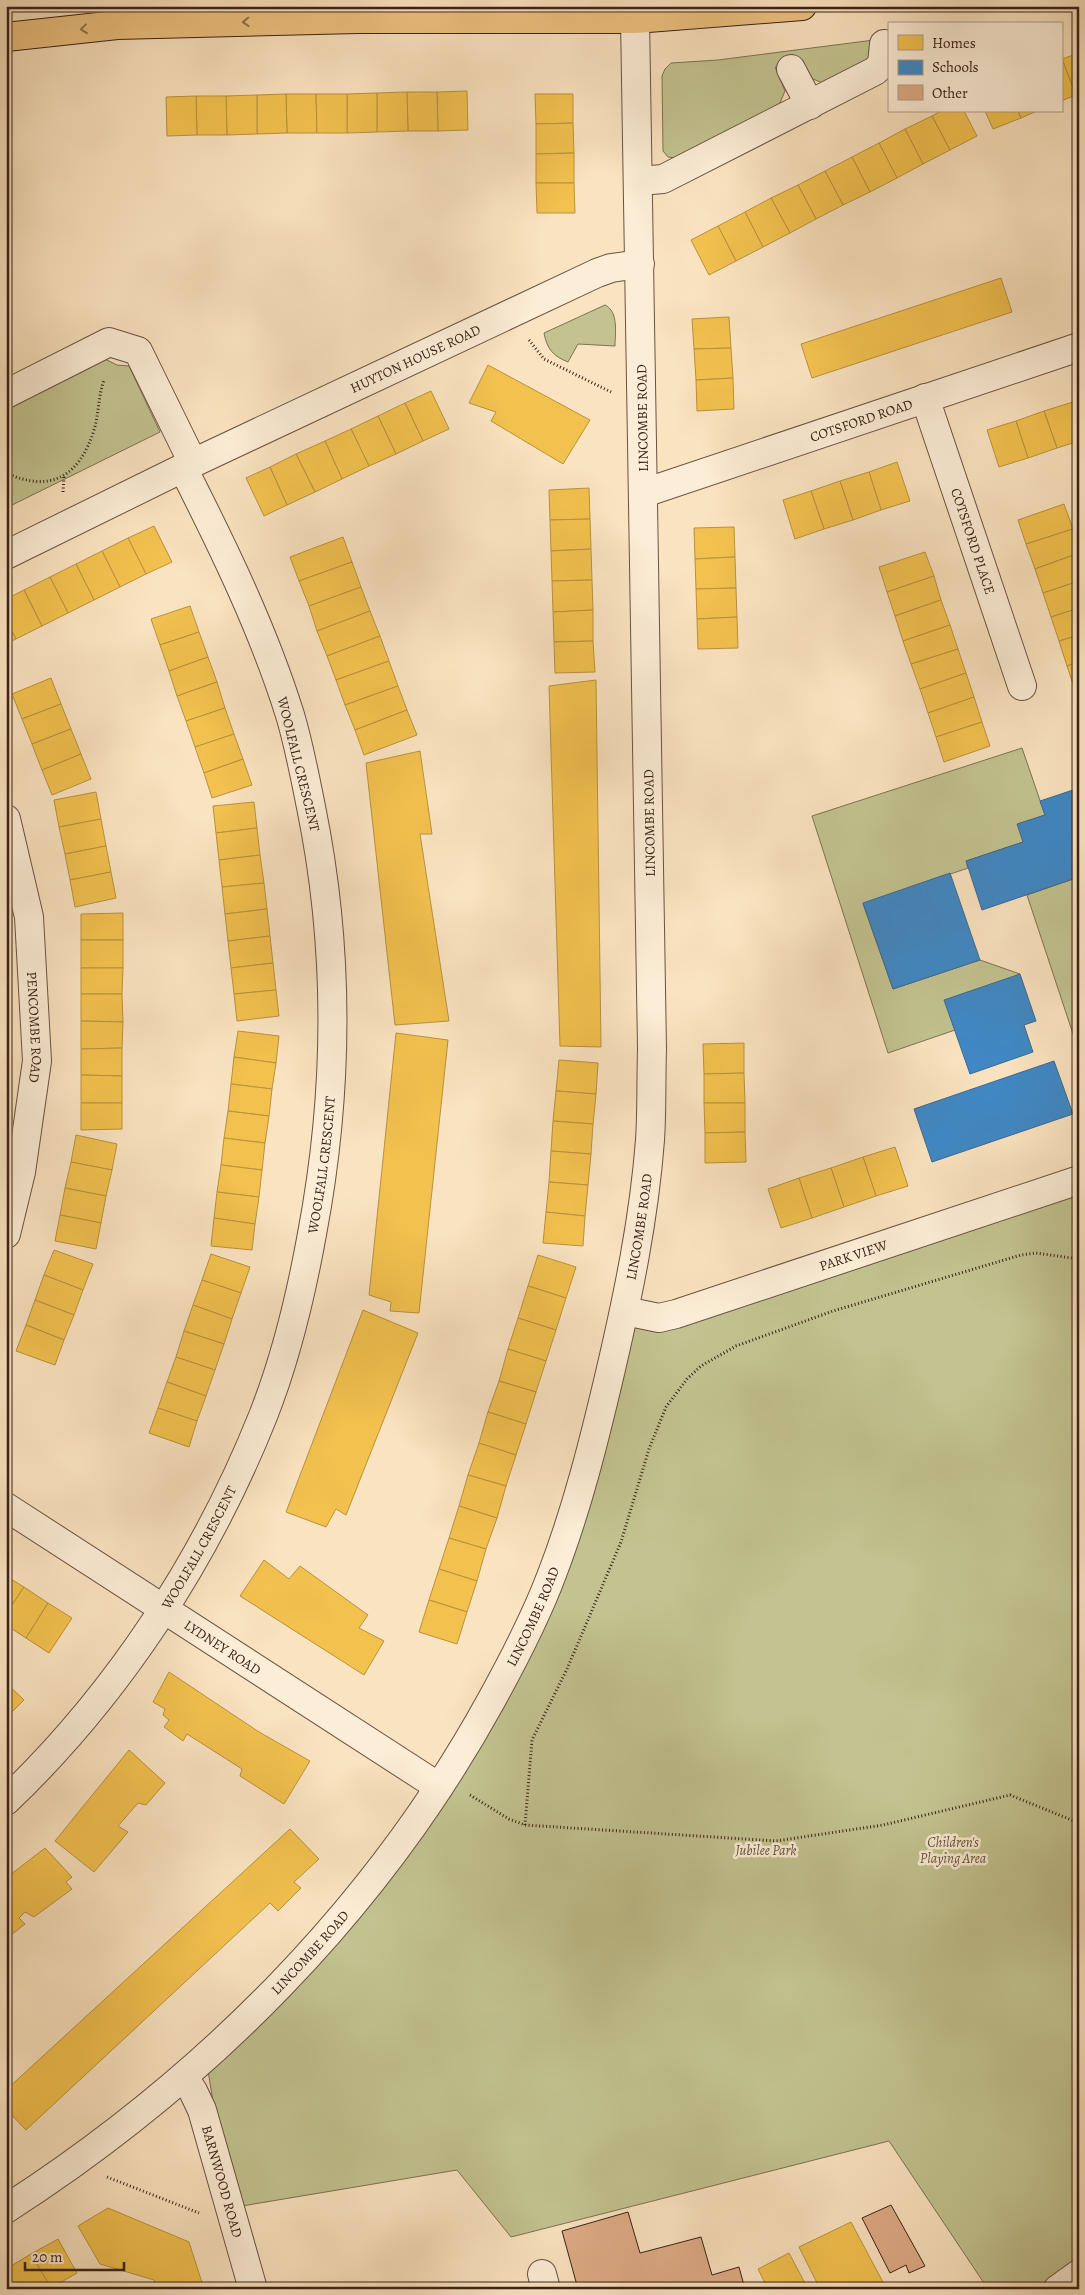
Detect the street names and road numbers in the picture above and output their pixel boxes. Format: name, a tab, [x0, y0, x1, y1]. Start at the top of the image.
street label: HUYTON HOUSE ROAD	[347, 320, 484, 398]
street label: LINCOMBE ROAD	[632, 364, 653, 472]
street label: COTSFORD ROAD	[807, 395, 915, 447]
street label: COTSFORD PLACE	[946, 485, 1000, 597]
street label: WOOLFALL CRESCENT	[272, 694, 325, 834]
street label: LINCOMBE ROAD	[639, 769, 660, 877]
street label: PENCOMBE ROAD	[22, 971, 46, 1084]
street label: WOOLFALL CRESCENT	[303, 1095, 340, 1236]
street label: LINCOMBE ROAD	[621, 1172, 657, 1282]
street label: PARK VIEW	[817, 1235, 891, 1276]
street label: WOOLFALL CRESCENT	[157, 1482, 241, 1614]
street label: LINCOMBE ROAD	[502, 1564, 564, 1670]
street label: LYDNEY ROAD	[180, 1616, 265, 1680]
street label: LINCOMBE ROAD	[267, 1906, 354, 1999]
street label: BARNWOOD ROAD	[197, 2123, 247, 2240]

